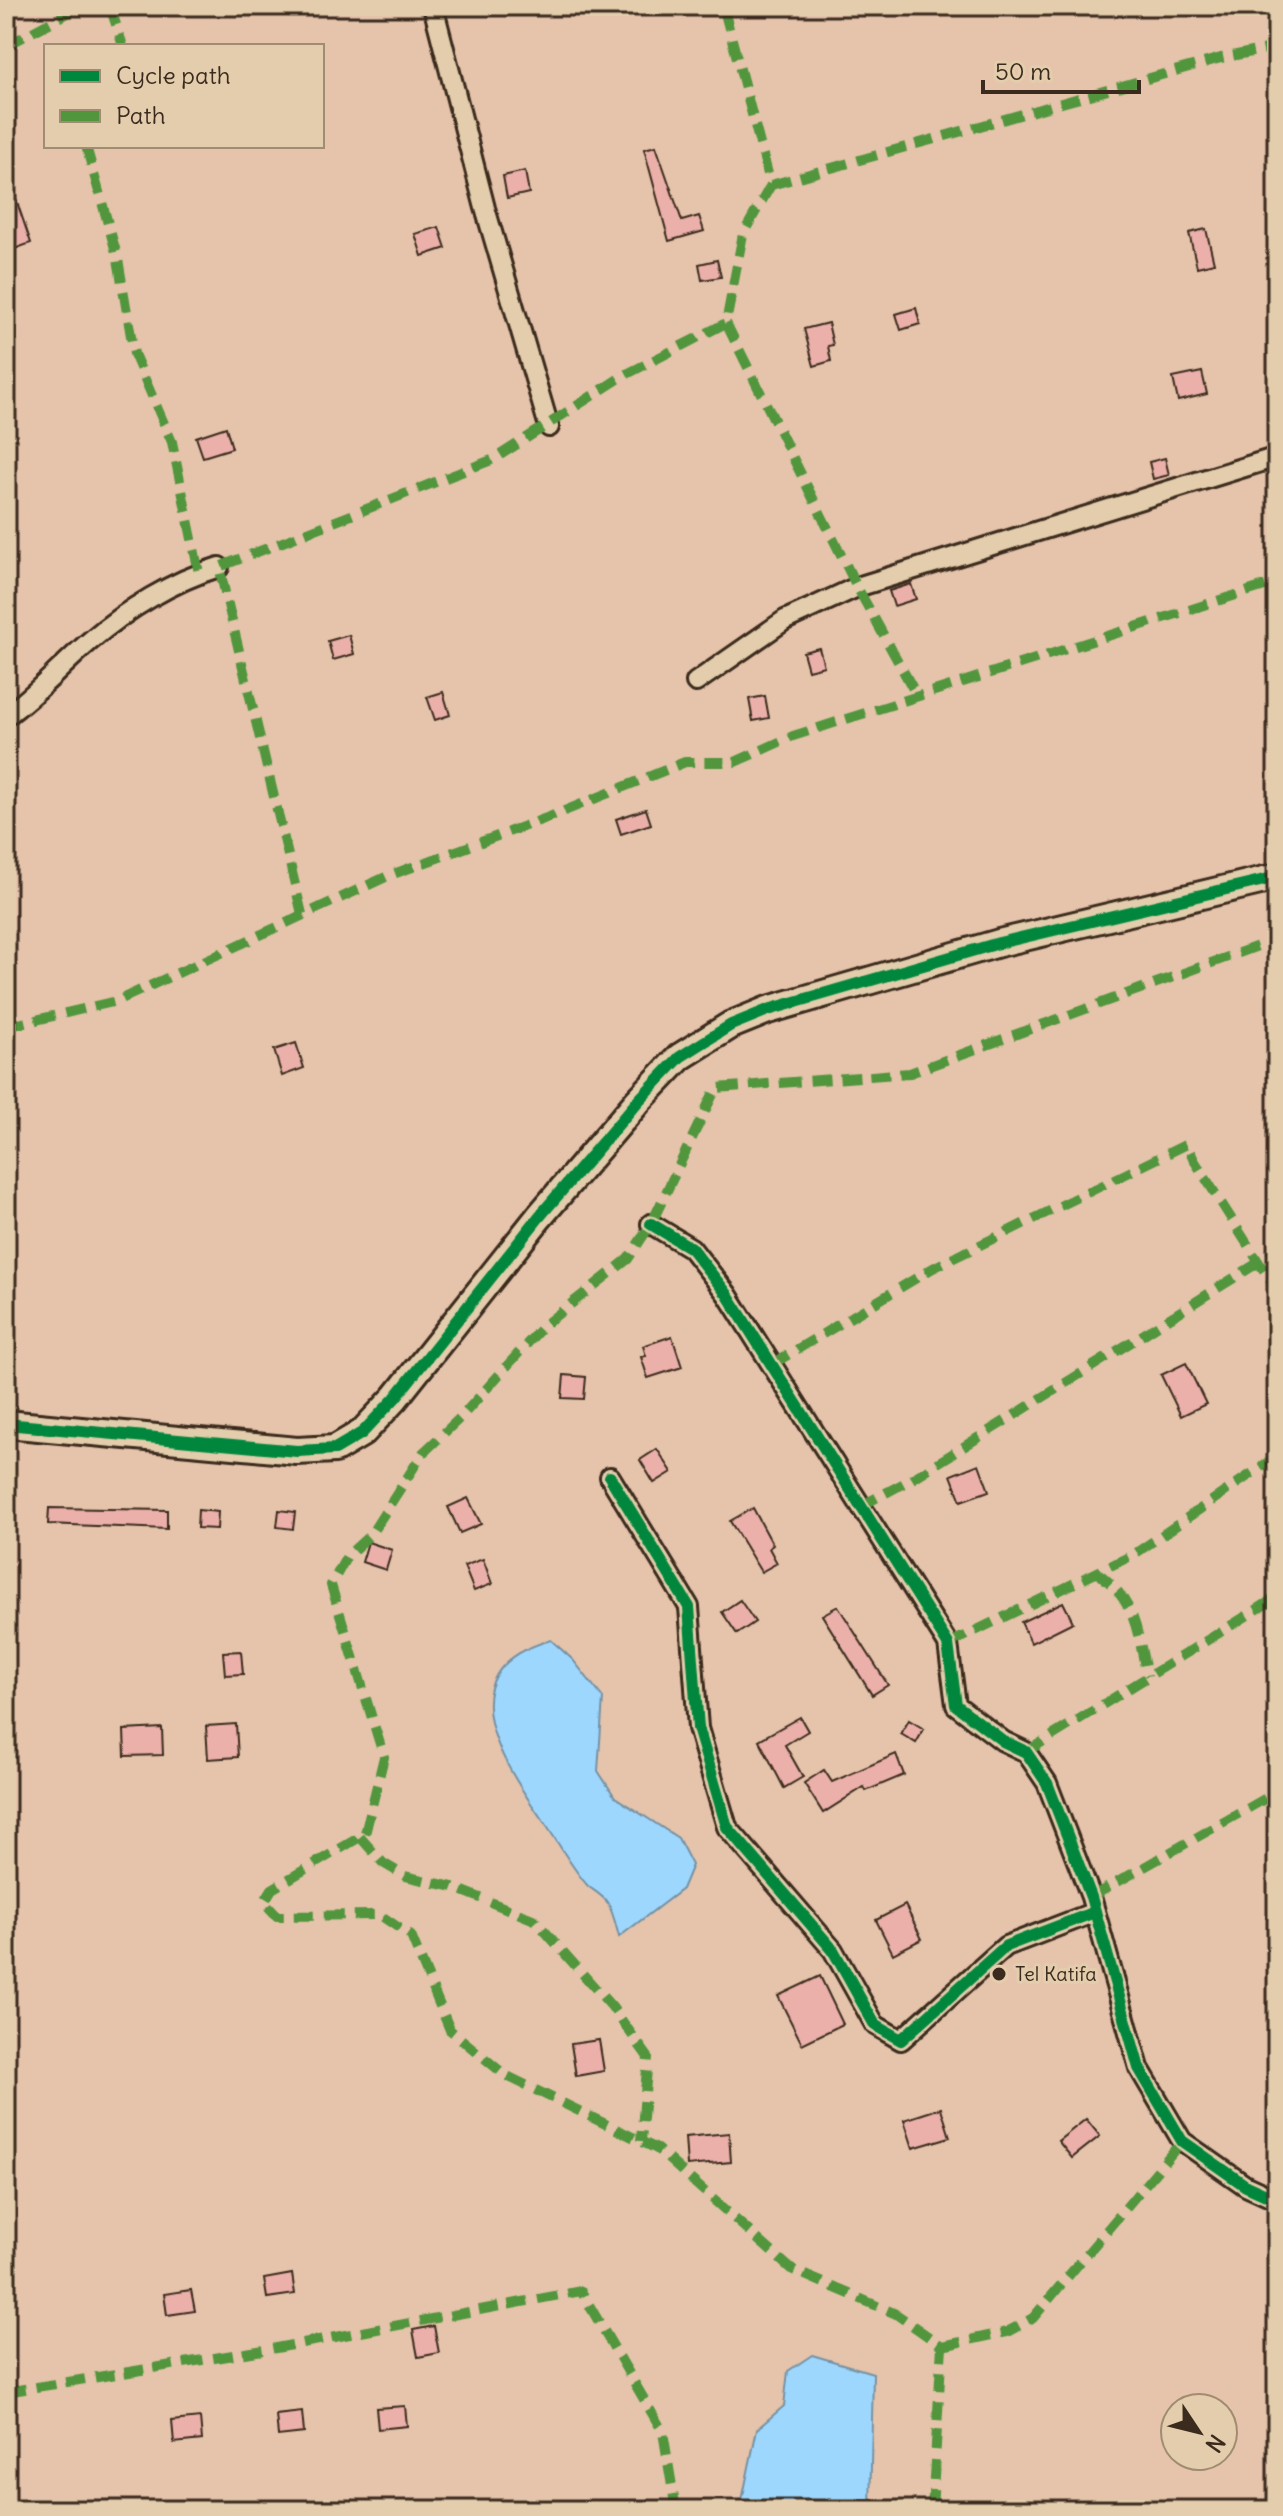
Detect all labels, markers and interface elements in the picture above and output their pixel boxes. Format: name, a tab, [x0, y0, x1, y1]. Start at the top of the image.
legend	[44, 44, 324, 148]
scale bar	[983, 44, 1139, 94]
text: 50 m	[995, 56, 1051, 86]
text: Cycle path	[116, 60, 231, 90]
text: Path	[116, 100, 166, 130]
place label: Tel Katifa	[1015, 1961, 1097, 1986]
marker: Tel Katifa	[990, 1965, 1008, 1983]
north arrow	[1159, 2392, 1239, 2472]
text: N	[1200, 2429, 1231, 2458]

